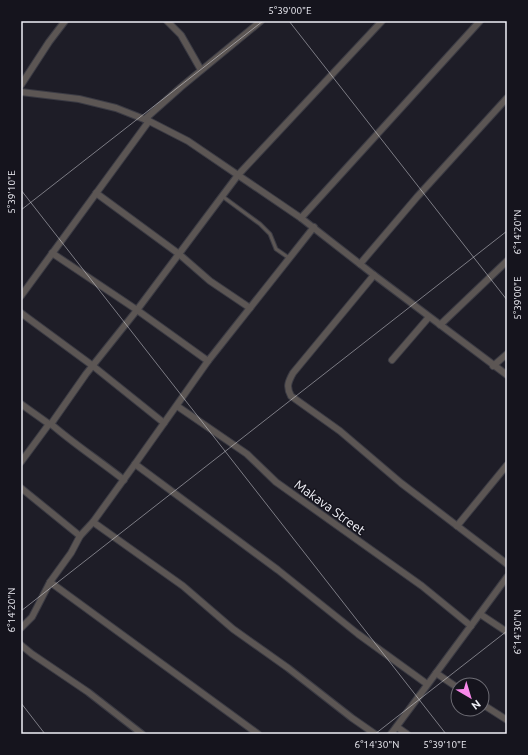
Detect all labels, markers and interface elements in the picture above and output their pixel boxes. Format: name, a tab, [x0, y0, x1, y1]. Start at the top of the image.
text: 5°39'00"E	[268, 5, 312, 16]
text: 5°39'10"E	[6, 170, 17, 214]
text: 6°14'20"N	[512, 210, 523, 254]
text: 5°39'00"E	[512, 276, 523, 320]
street label: Makava Street	[292, 477, 368, 537]
text: 6°14'20"N	[6, 588, 17, 632]
text: 6°14'30"N	[512, 610, 523, 654]
north arrow	[450, 677, 490, 717]
text: N	[469, 698, 483, 712]
text: 6°14'30"N	[355, 739, 399, 750]
text: 5°39'10"E	[423, 739, 467, 750]

